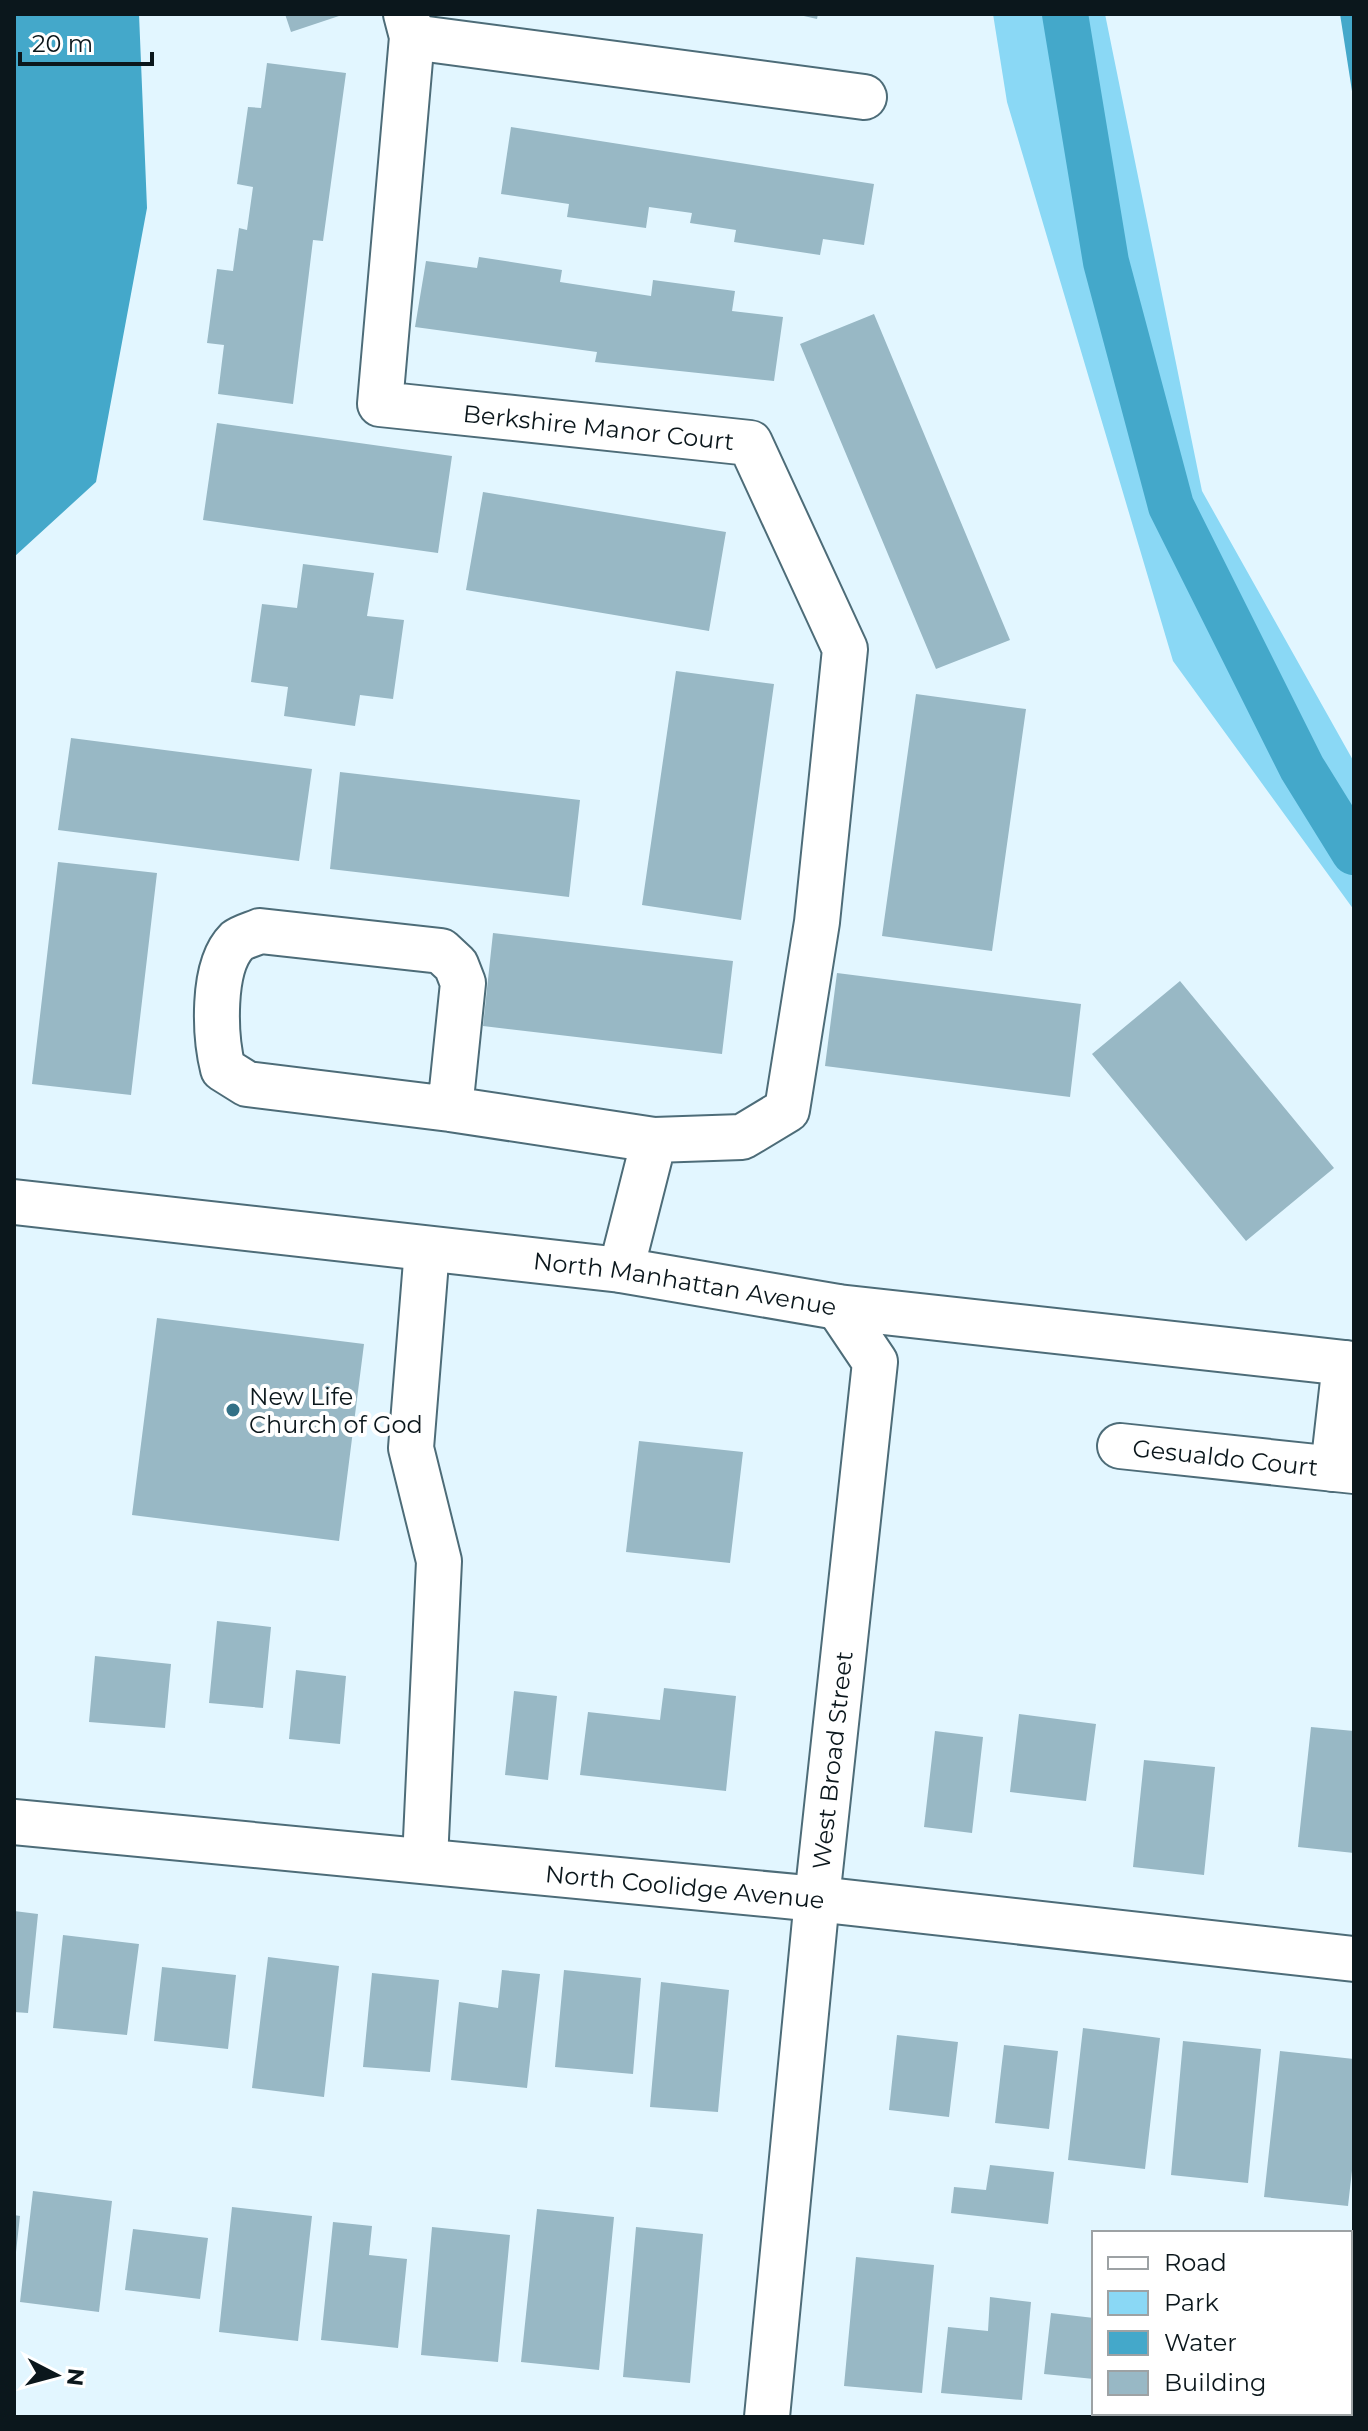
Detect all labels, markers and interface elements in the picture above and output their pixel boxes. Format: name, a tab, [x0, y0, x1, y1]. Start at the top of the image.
scale bar	[20, 16, 152, 66]
text: 20 m	[32, 29, 93, 58]
street label: Berkshire Manor Court	[462, 398, 736, 456]
street label: North Manhattan Avenue	[532, 1246, 839, 1321]
place label: New Life Church of God	[249, 1382, 423, 1439]
marker: New Life Church of God	[224, 1401, 242, 1419]
street label: Gesualdo Court	[1131, 1433, 1320, 1482]
street label: West Broad Street	[806, 1649, 858, 1871]
street label: North Coolidge Avenue	[544, 1859, 826, 1914]
legend	[1092, 2231, 1352, 2415]
text: Road	[1164, 2248, 1227, 2277]
text: Park	[1164, 2288, 1219, 2317]
text: Water	[1164, 2328, 1237, 2357]
north arrow	[16, 2335, 96, 2415]
text: N	[61, 2367, 90, 2387]
text: Building	[1164, 2368, 1267, 2397]

